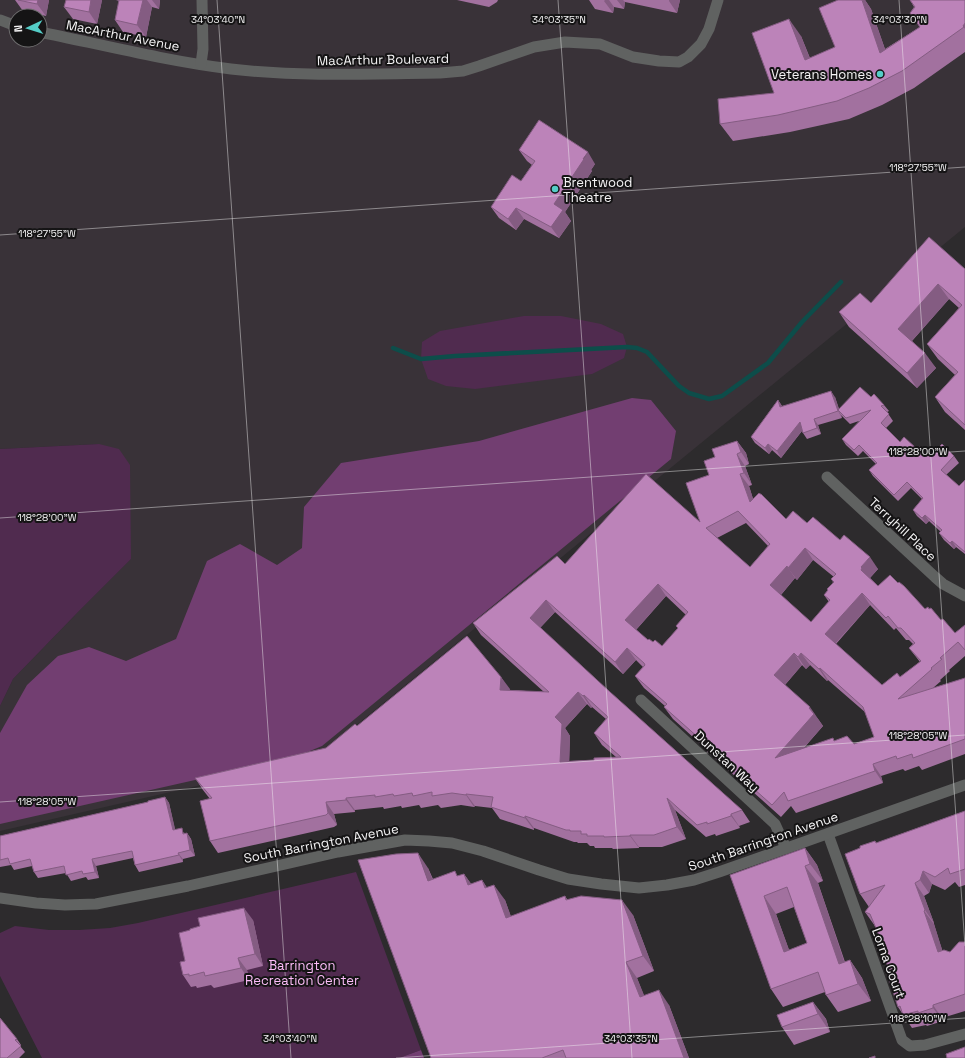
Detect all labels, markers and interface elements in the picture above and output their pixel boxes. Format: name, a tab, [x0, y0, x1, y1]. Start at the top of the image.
north arrow	[8, 8, 48, 48]
text: 34°03'40"N	[191, 13, 245, 26]
text: 34°03'35"N	[532, 13, 586, 26]
text: 34°03'30"N	[873, 13, 927, 26]
street label: MacArthur Avenue	[65, 16, 181, 55]
text: N	[11, 25, 25, 33]
street label: MacArthur Boulevard	[317, 50, 449, 69]
place label: Veterans Homes	[771, 66, 872, 83]
marker: Veterans Homes	[875, 69, 885, 79]
text: 118°27'55"W	[889, 161, 947, 174]
place label: Brentwood Theatre	[563, 174, 632, 206]
marker: Brentwood Theatre	[550, 184, 560, 194]
text: 118°27'55"W	[18, 227, 76, 240]
text: 118°28'00"W	[889, 445, 948, 458]
street label: Terryhill Place	[865, 494, 940, 565]
text: 118°28'00"W	[18, 511, 77, 524]
street label: Dunstan Way	[691, 727, 763, 796]
text: 118°28'05"W	[889, 729, 948, 742]
text: 118°28'05"W	[18, 795, 77, 808]
street label: South Barrington Avenue	[686, 808, 840, 875]
street label: South Barrington Avenue	[242, 820, 400, 867]
street label: Lorna Court	[868, 925, 909, 1001]
park label: Barrington Recreation Center	[245, 957, 359, 989]
text: 118°28'10"W	[890, 1012, 947, 1025]
text: 34°03'40"N	[263, 1032, 317, 1045]
text: 34°03'35"N	[604, 1032, 658, 1045]

